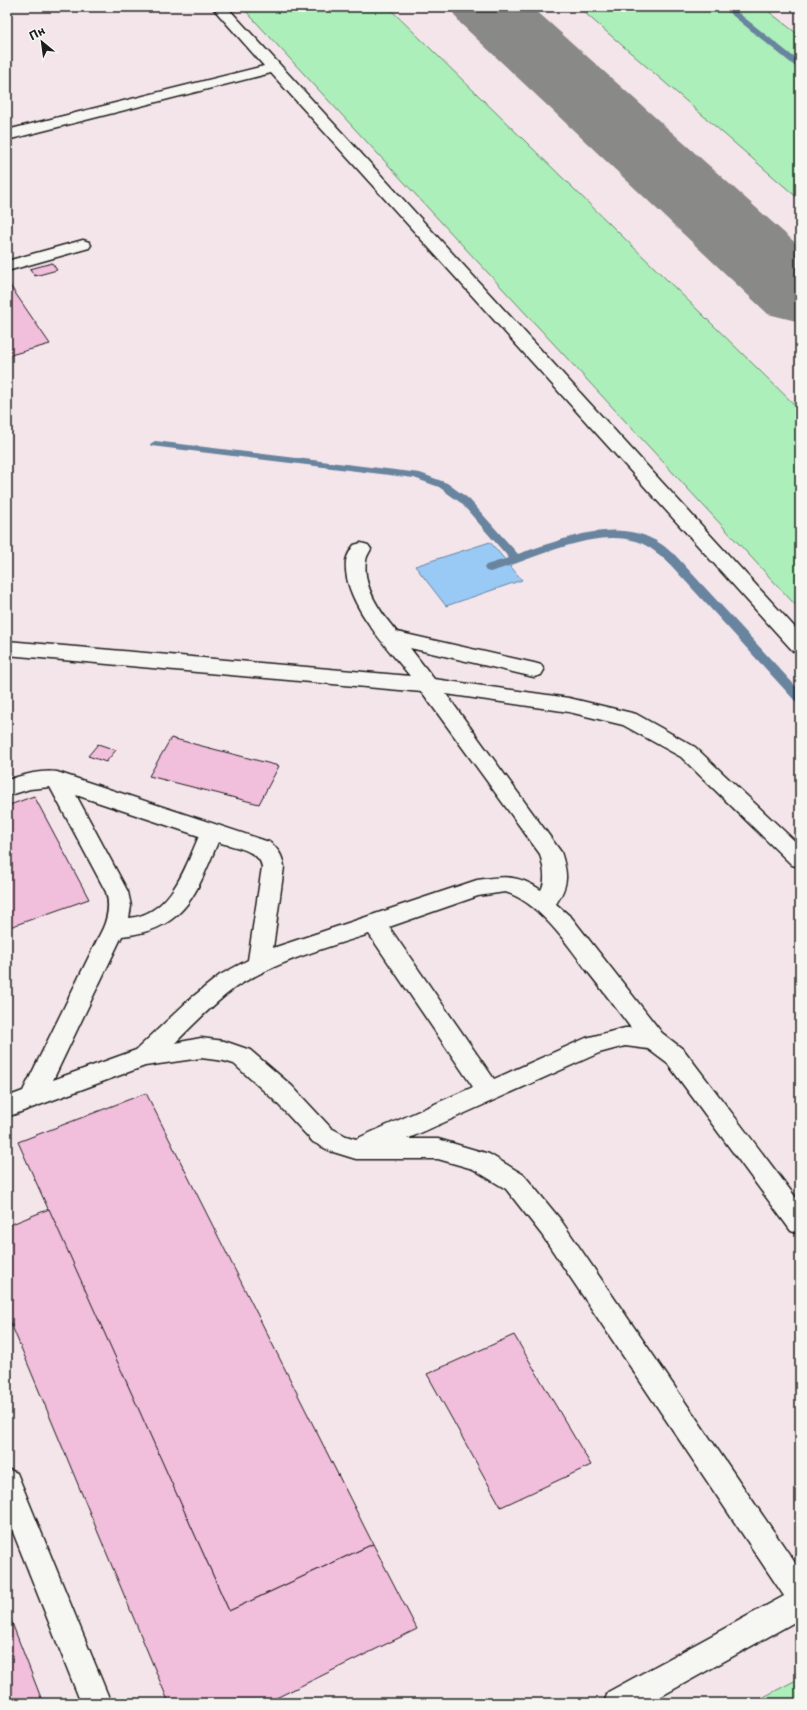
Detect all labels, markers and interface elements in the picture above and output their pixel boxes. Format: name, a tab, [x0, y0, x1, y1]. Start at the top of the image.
north arrow	[22, 22, 62, 62]
text: Пн	[26, 22, 48, 44]

